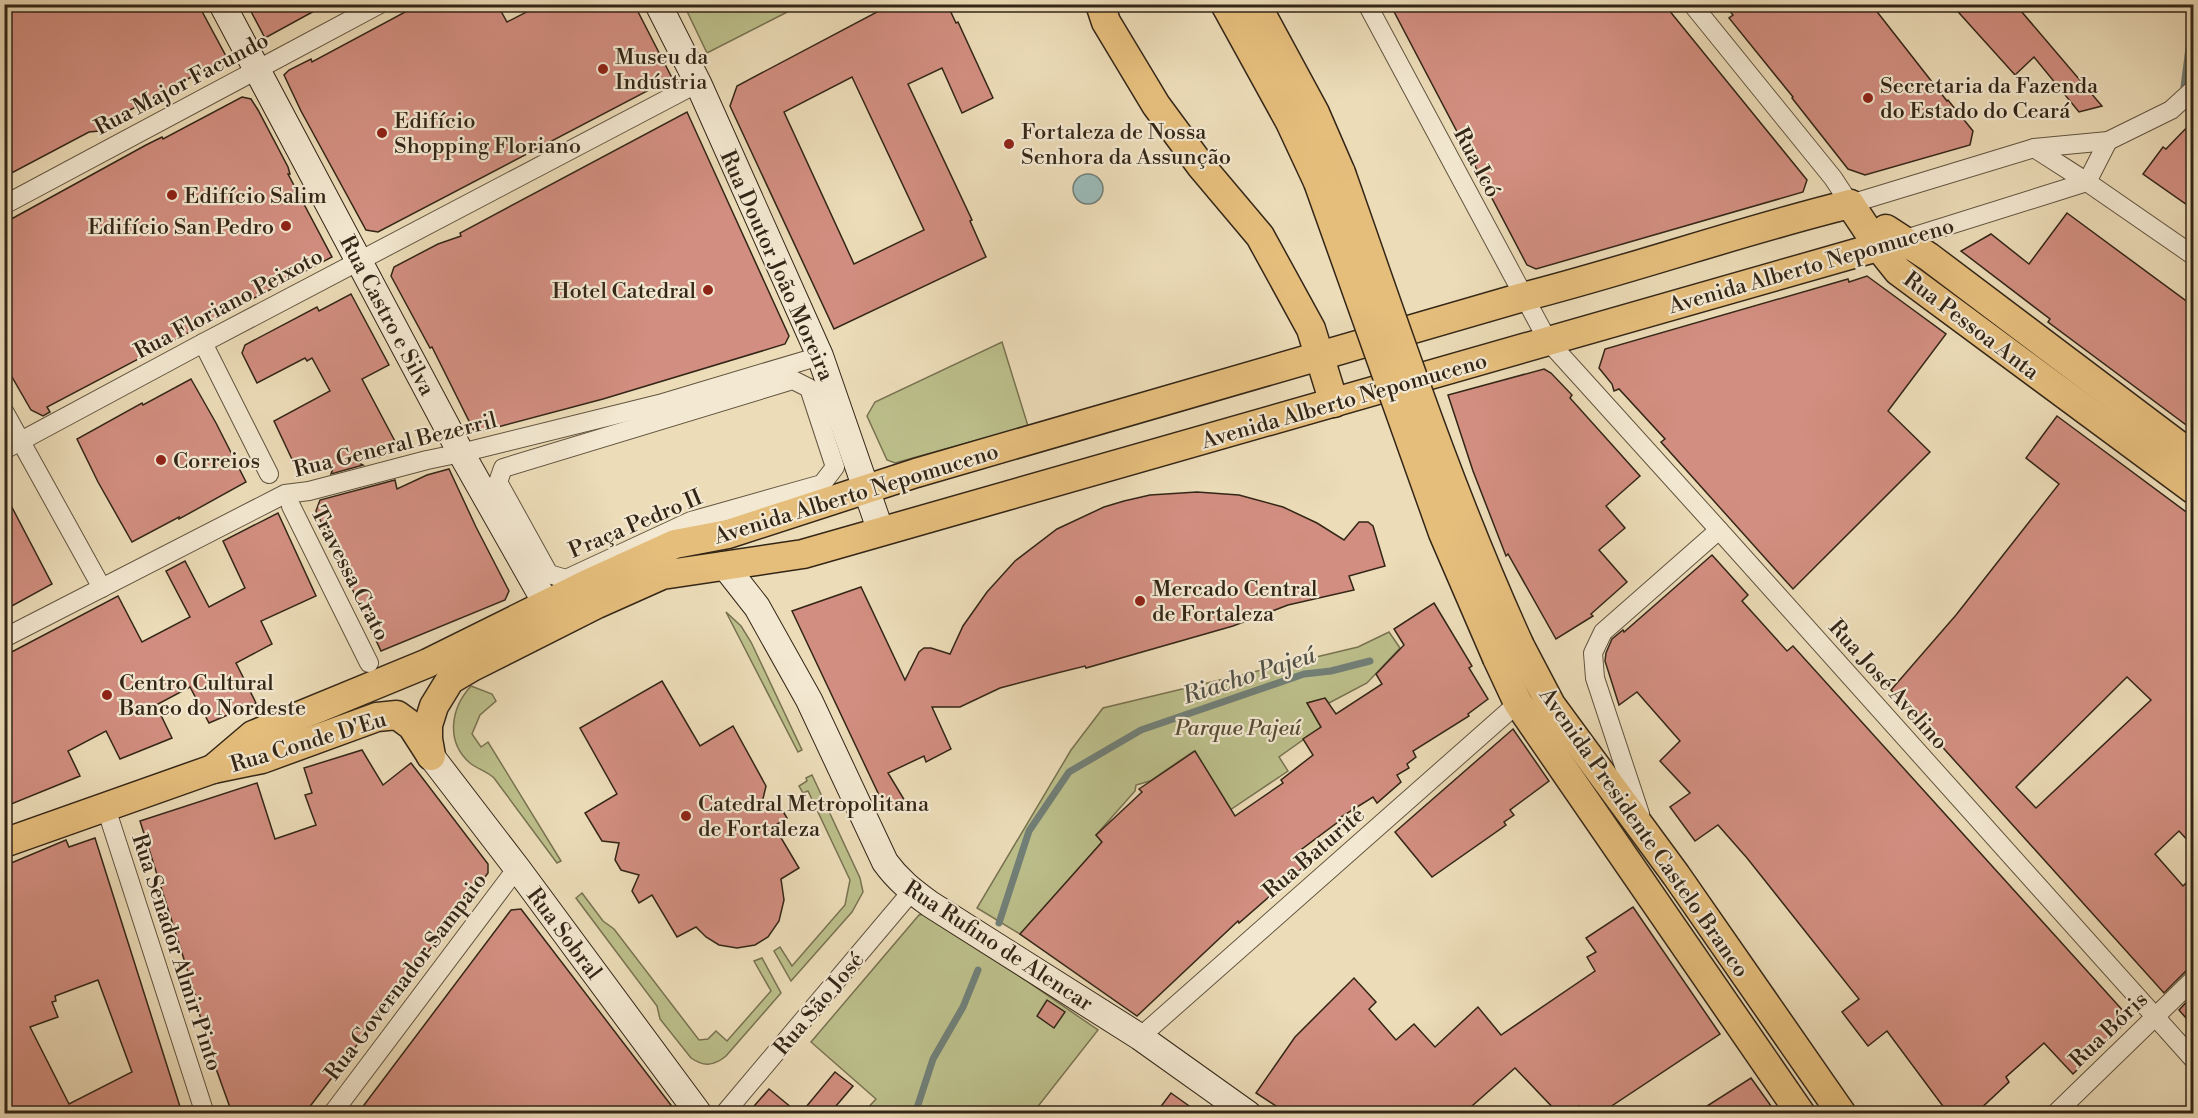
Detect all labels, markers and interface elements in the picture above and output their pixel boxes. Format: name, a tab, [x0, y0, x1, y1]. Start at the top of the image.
street label: Rua Major Facundo	[90, 27, 273, 142]
place label: Museu da Indústria	[615, 44, 709, 96]
marker: Museu da Indústria	[596, 62, 610, 76]
place label: Secretaria da Fazenda do Estado do Ceará	[1880, 73, 2099, 125]
marker: Secretaria da Fazenda do Estado do Ceará	[1861, 91, 1875, 105]
place label: Edifício Shopping Floriano	[394, 108, 581, 160]
place label: Fortaleza de Nossa Senhora da Assunção	[1021, 119, 1231, 171]
street label: Rua Icó	[1447, 123, 1506, 202]
marker: Edifício Shopping Floriano	[375, 126, 389, 140]
marker: Fortaleza de Nossa Senhora da Assunção	[1002, 137, 1016, 151]
street label: Rua Doutor João Moreira	[714, 146, 840, 386]
place label: Edifício Salim	[184, 183, 327, 210]
marker: Edifício Salim	[165, 188, 179, 202]
street label: Avenida Alberto Nepomuceno	[1665, 213, 1957, 320]
place label: Edifício San Pedro	[88, 214, 274, 241]
marker: Edifício San Pedro	[279, 219, 293, 233]
street label: Rua Castro e Silva	[333, 231, 441, 401]
street label: Rua Floriano Peixoto	[130, 243, 328, 365]
street label: Rua Pessoa Anta	[1898, 266, 2045, 387]
place label: Hotel Catedral	[552, 278, 696, 305]
marker: Hotel Catedral	[701, 283, 715, 297]
street label: Avenida Alberto Nepomuceno	[1198, 348, 1490, 455]
street label: Rua General Bezerril	[291, 407, 500, 484]
street label: Avenida Alberto Nepomuceno	[710, 438, 1002, 551]
place label: Correios	[173, 448, 260, 475]
marker: Correios	[154, 453, 168, 467]
street label: Praça Pedro II	[565, 484, 707, 565]
street label: Travessa Crato	[304, 502, 395, 645]
place label: Mercado Central de Fortaleza	[1152, 576, 1318, 628]
marker: Mercado Central de Fortaleza	[1133, 594, 1147, 608]
street label: Rua José Avelino	[1822, 614, 1953, 756]
water label: Riacho Pajeú	[1178, 640, 1320, 712]
place label: Centro Cultural Banco do Nordeste	[118, 670, 306, 722]
street label: Avenida Presidente Castelo Branco	[1532, 682, 1754, 983]
marker: Centro Cultural Banco do Nordeste	[100, 688, 114, 702]
street label: Rua Conde D'Eu	[227, 706, 390, 779]
park label: Parque Pajeú	[1174, 715, 1302, 742]
place label: Catedral Metropolitana de Fortaleza	[698, 791, 930, 843]
street label: Rua Baturité	[1258, 802, 1370, 905]
marker: Catedral Metropolitana de Fortaleza	[679, 809, 693, 823]
street label: Rua Senador Almir Pinto	[125, 830, 228, 1074]
street label: Rua Governador Sampaio	[319, 868, 493, 1086]
street label: Rua Rufino de Alencar	[898, 875, 1098, 1018]
street label: Rua Sobral	[521, 883, 607, 986]
street label: Rua São José	[768, 947, 870, 1061]
street label: Rua Bóris	[2064, 986, 2154, 1074]

